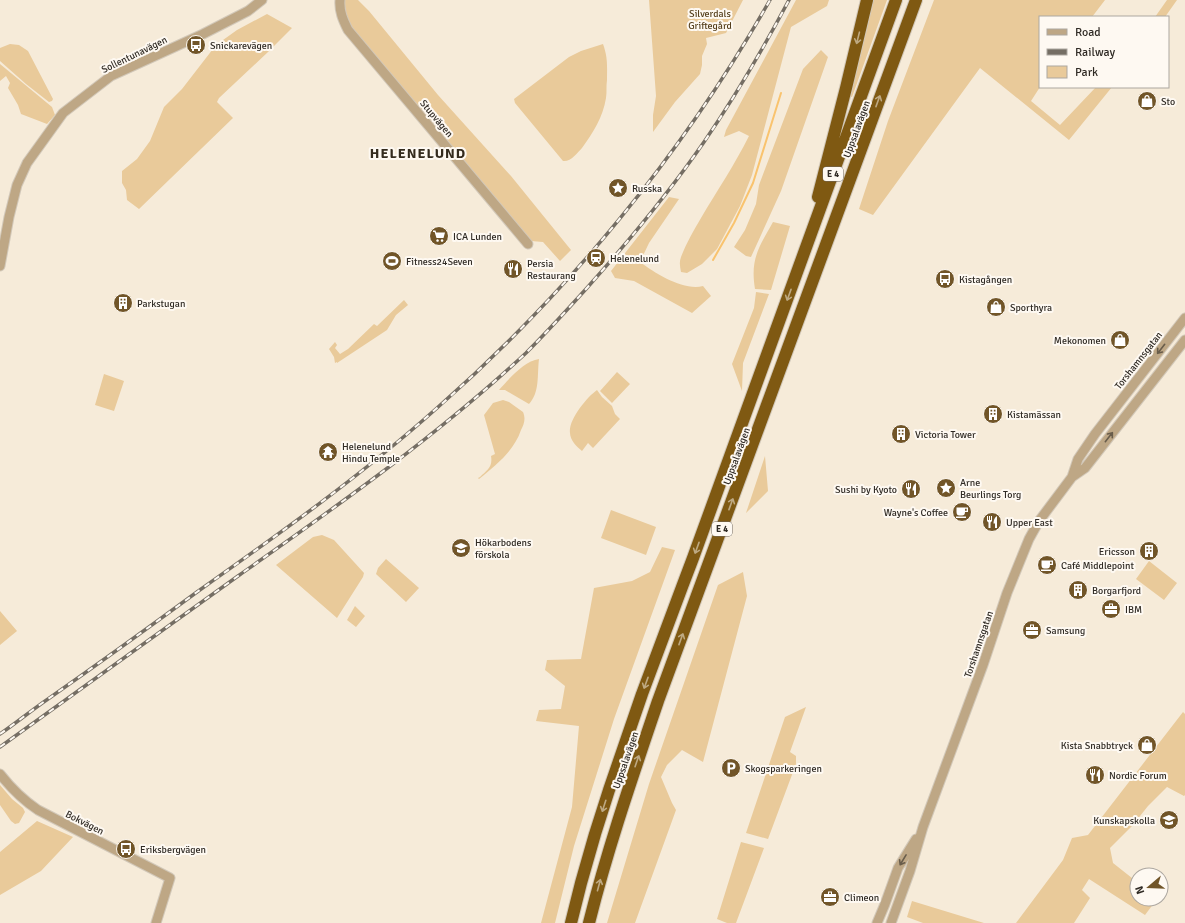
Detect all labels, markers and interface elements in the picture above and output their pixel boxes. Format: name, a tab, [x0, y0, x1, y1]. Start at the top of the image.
park label: Silverdals Griftegård	[688, 8, 732, 32]
legend	[1039, 16, 1169, 88]
text: Road	[1075, 25, 1101, 40]
one-way arrow	[854, 31, 861, 44]
street label: Sollentunavägen	[100, 34, 169, 76]
bus stop icon: Snickarevägen	[185, 34, 207, 56]
place label: Snickarevägen	[210, 40, 272, 52]
text: Railway	[1075, 45, 1115, 60]
text: Park	[1075, 65, 1098, 80]
shop icon: Sto	[1136, 90, 1158, 112]
one-way arrow	[875, 95, 883, 107]
place label: Sto	[1161, 96, 1175, 108]
street label: Stupvägen	[417, 98, 455, 140]
street label: Uppsalavägen	[841, 99, 873, 160]
district label: HELENELUND	[370, 145, 466, 162]
road number: E 4	[823, 167, 843, 181]
place icon: Russka	[607, 177, 629, 199]
place label: Russka	[632, 183, 662, 195]
supermarket icon: ICA Lunden	[428, 225, 450, 247]
place label: ICA Lunden	[453, 231, 502, 243]
station icon: Helenelund	[585, 247, 607, 269]
sports icon: Fitness24Seven	[381, 250, 403, 272]
place label: Helenelund	[610, 253, 659, 265]
place label: Fitness24Seven	[406, 256, 473, 268]
restaurant icon: Persia Restaurang	[502, 258, 524, 280]
place label: Persia Restaurang	[527, 258, 576, 282]
bus stop icon: Kistagången	[934, 268, 956, 290]
place label: Kistagången	[959, 274, 1012, 286]
one-way arrow	[785, 288, 792, 301]
building icon: Parkstugan	[112, 292, 134, 314]
shop icon: Sporthyra	[985, 296, 1007, 318]
place label: Parkstugan	[137, 298, 185, 310]
place label: Sporthyra	[1010, 302, 1052, 314]
shop icon: Mekonomen	[1109, 329, 1131, 351]
street label: Torshamnsgatan	[1113, 329, 1165, 392]
place label: Mekonomen	[1054, 335, 1106, 347]
one-way arrow	[1157, 344, 1165, 355]
building icon: Kistamässan	[982, 403, 1004, 425]
place label: Kistamässan	[1007, 409, 1061, 421]
building icon: Victoria Tower	[890, 423, 912, 445]
street label: Uppsalavägen	[721, 426, 753, 487]
place label: Victoria Tower	[915, 429, 976, 441]
one-way arrow	[1105, 431, 1114, 442]
temple icon: Helenelund Hindu Temple	[317, 441, 339, 463]
place label: Helenelund Hindu Temple	[342, 441, 400, 465]
place icon: Arne Beurlings Torg	[935, 477, 957, 499]
place label: Arne Beurlings Torg	[960, 477, 1021, 501]
restaurant icon: Sushi by Kyoto	[900, 478, 922, 500]
place label: Sushi by Kyoto	[835, 484, 897, 496]
one-way arrow	[727, 498, 735, 510]
cafe icon: Wayne's Coffee	[951, 501, 973, 523]
place label: Wayne's Coffee	[884, 507, 948, 519]
restaurant icon: Upper East	[981, 511, 1003, 533]
place label: Upper East	[1006, 517, 1053, 529]
road number: E 4	[712, 522, 732, 536]
school or university icon: Hökarbodens förskola	[450, 537, 472, 559]
place label: Hökarbodens förskola	[475, 537, 532, 561]
building icon: Ericsson	[1138, 540, 1160, 562]
one-way arrow	[693, 542, 700, 555]
place label: Ericsson	[1099, 546, 1135, 558]
cafe icon: Café Middlepoint	[1036, 554, 1058, 576]
place label: Café Middlepoint	[1061, 560, 1134, 572]
building icon: Borgarfjord	[1067, 579, 1089, 601]
place label: Borgarfjord	[1092, 585, 1141, 597]
office icon: IBM	[1100, 598, 1122, 620]
place label: IBM	[1125, 604, 1142, 616]
street label: Torshamnsgatan	[962, 609, 996, 679]
office icon: Samsung	[1021, 619, 1043, 641]
place label: Samsung	[1046, 625, 1085, 637]
one-way arrow	[678, 633, 686, 645]
one-way arrow	[642, 677, 650, 689]
street label: Uppsalavägen	[611, 730, 641, 791]
shop icon: Kista Snabbtryck	[1136, 734, 1158, 756]
place label: Kista Snabbtryck	[1061, 740, 1133, 752]
one-way arrow	[634, 755, 642, 767]
parking icon: Skogsparkeringen	[720, 757, 742, 779]
place label: Skogsparkeringen	[745, 763, 822, 775]
restaurant icon: Nordic Forum	[1084, 764, 1106, 786]
place label: Nordic Forum	[1109, 770, 1167, 782]
one-way arrow	[600, 799, 607, 812]
street label: Bokvägen	[63, 808, 106, 838]
school or university icon: Kunskapskolla	[1158, 809, 1180, 831]
place label: Kunskapskolla	[1093, 815, 1155, 827]
bus stop icon: Eriksbergvägen	[115, 838, 137, 860]
place label: Eriksbergvägen	[140, 844, 206, 856]
one-way arrow	[898, 854, 906, 866]
north arrow	[1129, 867, 1169, 907]
one-way arrow	[596, 879, 603, 892]
text: N	[1133, 884, 1147, 896]
office icon: Climeon	[819, 886, 841, 908]
place label: Climeon	[844, 892, 879, 904]

